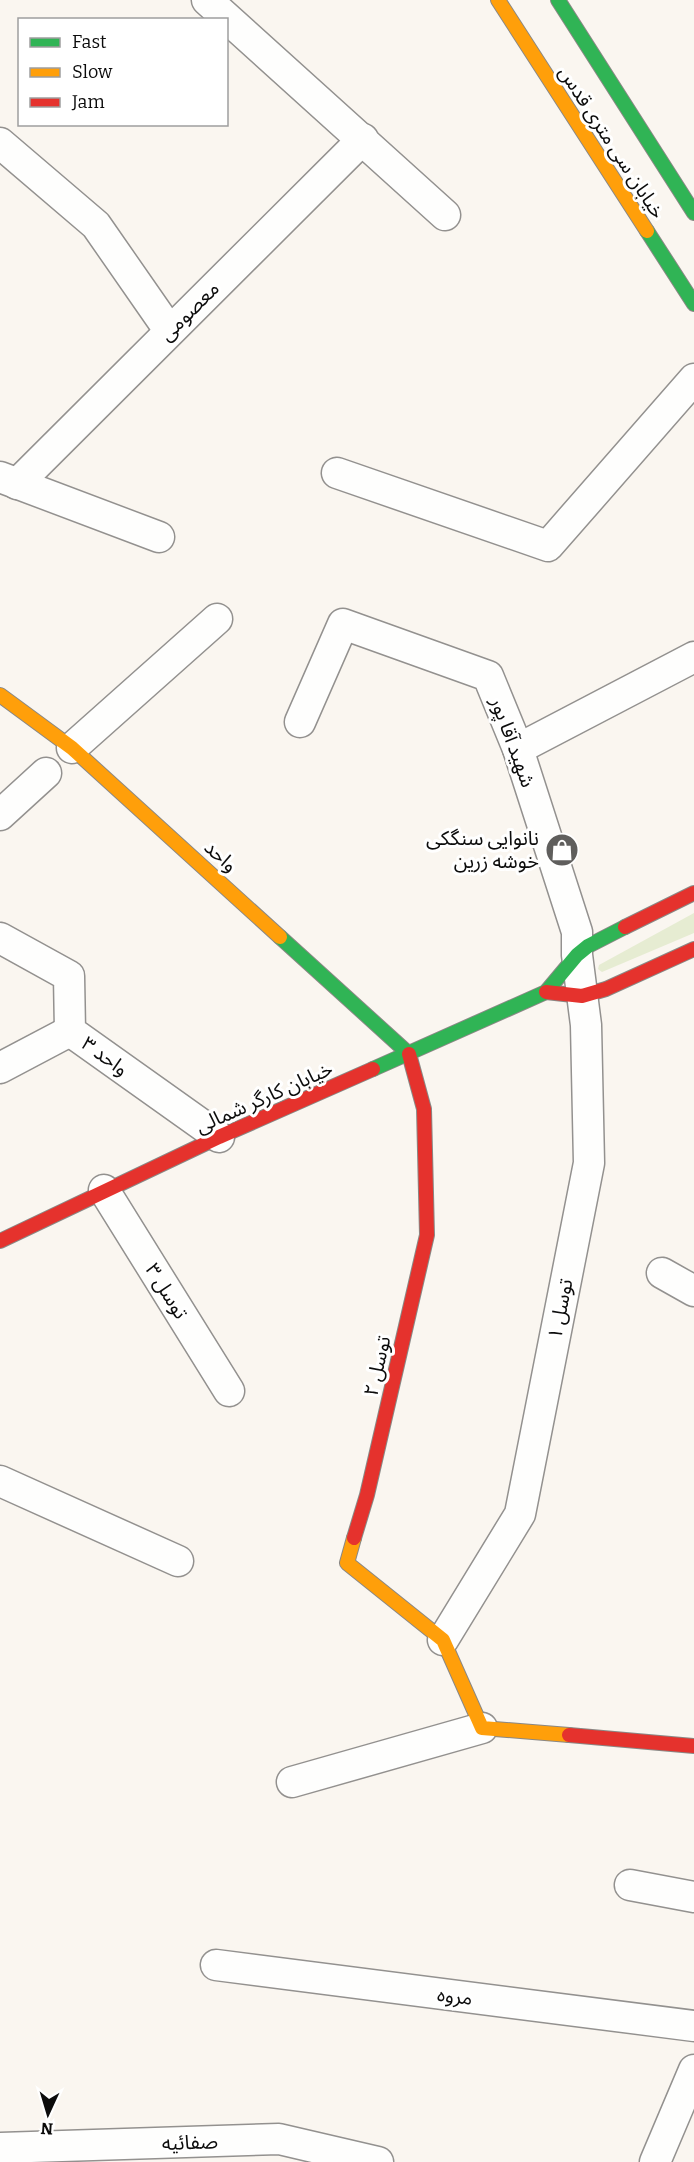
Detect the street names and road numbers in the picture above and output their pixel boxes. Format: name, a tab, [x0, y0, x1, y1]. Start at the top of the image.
street label: خیابان سی متری قدس	[554, 61, 670, 223]
street label: معصومی	[154, 276, 224, 346]
street label: شهید آقا پور	[484, 693, 540, 791]
street label: واحد	[200, 835, 242, 877]
street label: واحد ۳	[77, 1031, 133, 1081]
street label: خیابان کارگر شمالی	[192, 1056, 336, 1138]
street label: توسل ۳	[141, 1259, 193, 1323]
street label: توسل ۱	[542, 1277, 578, 1341]
street label: توسل ۲	[358, 1333, 396, 1398]
street label: مروه	[436, 1982, 474, 2010]
street label: صفائیه	[161, 2129, 219, 2155]

